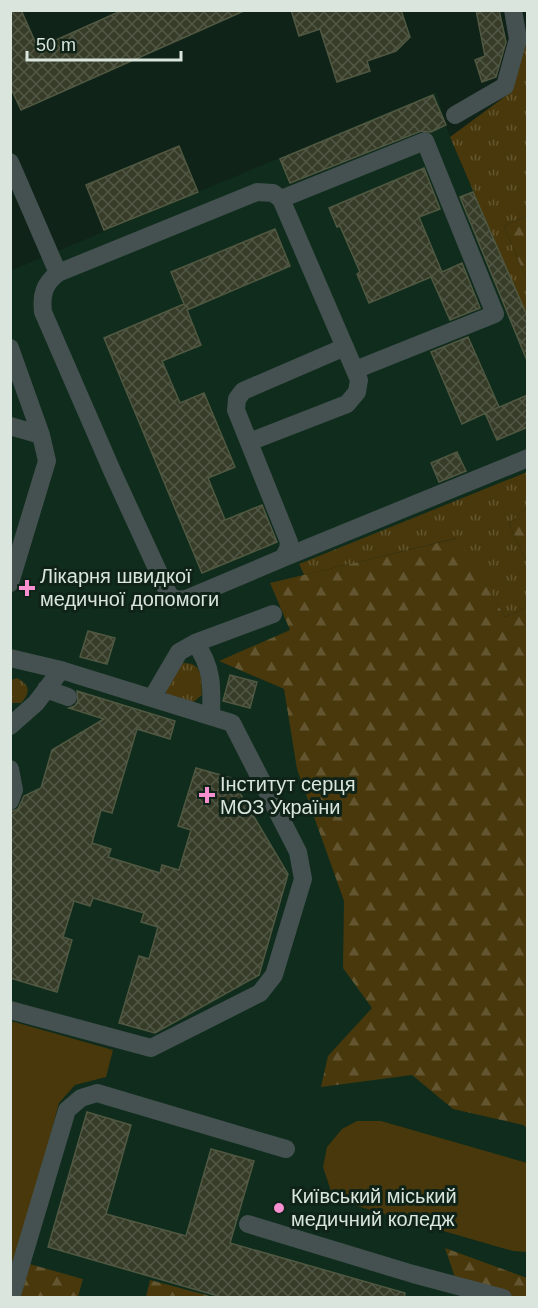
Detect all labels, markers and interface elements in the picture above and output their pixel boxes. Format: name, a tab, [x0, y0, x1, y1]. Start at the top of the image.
scale bar	[27, 24, 182, 62]
text: 50 m	[36, 35, 76, 55]
place label: Лікарня швидкої медичної допомоги	[40, 565, 219, 610]
marker: Лікарня швидкої медичної допомоги	[18, 579, 36, 597]
place label: Інститут серця МОЗ України	[220, 773, 356, 818]
marker: Інститут серця МОЗ України	[198, 786, 216, 804]
place label: Київський міський медичний коледж	[291, 1185, 457, 1230]
marker: Київський міський медичний коледж	[272, 1201, 286, 1215]

